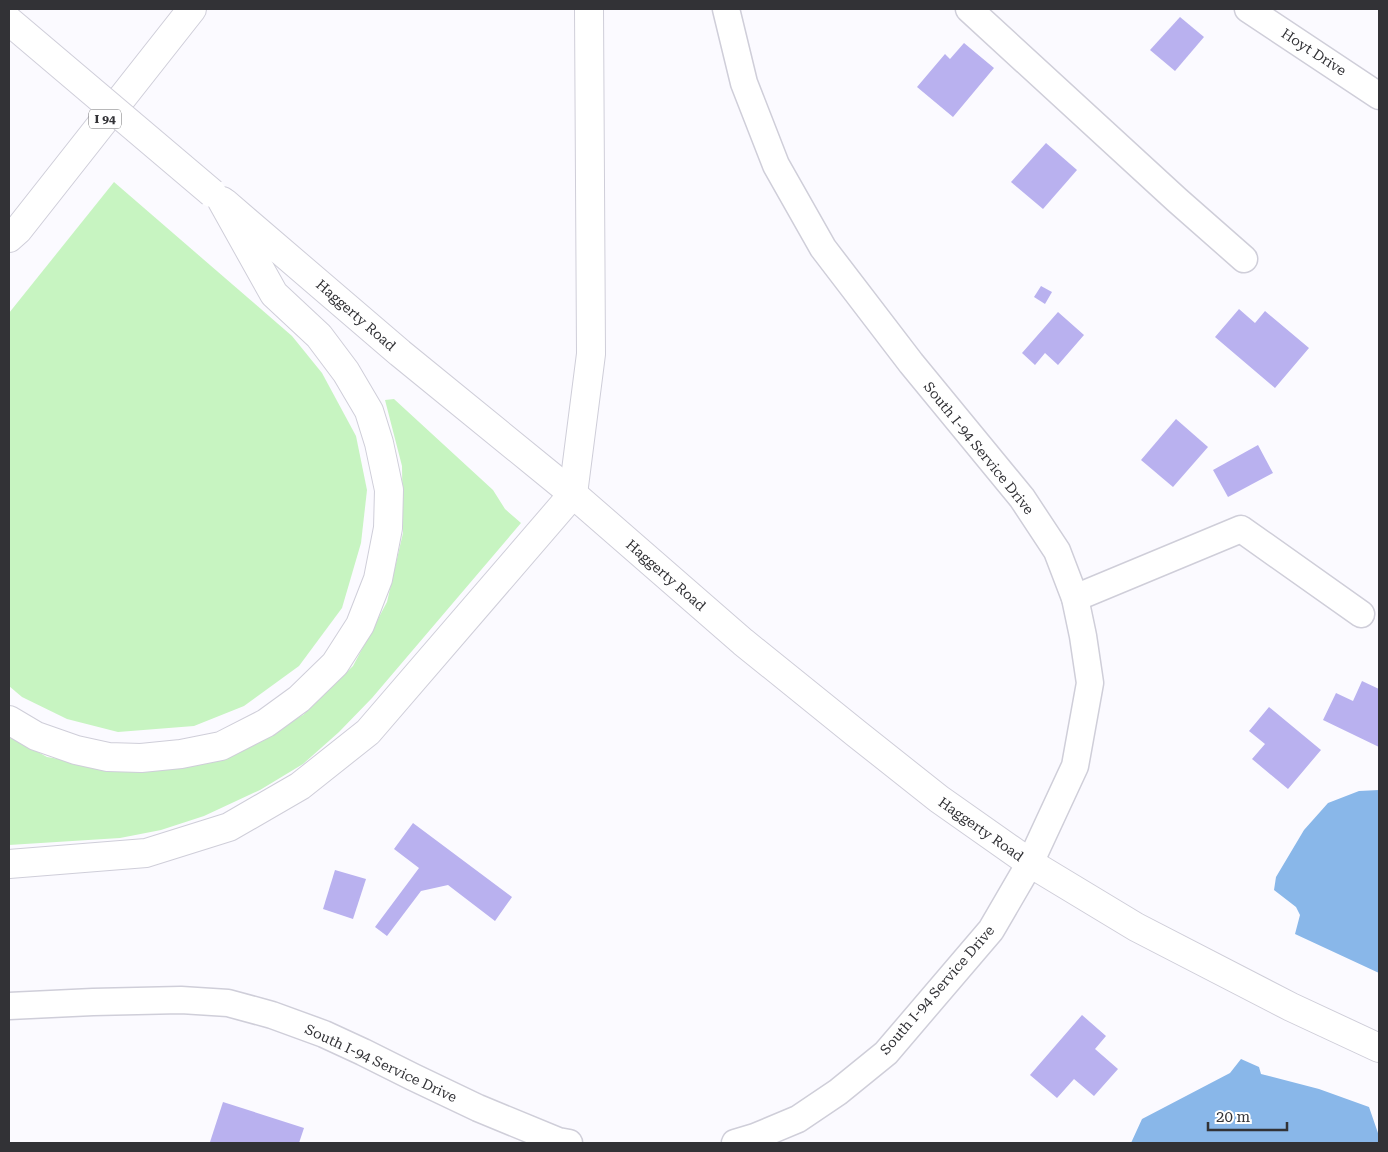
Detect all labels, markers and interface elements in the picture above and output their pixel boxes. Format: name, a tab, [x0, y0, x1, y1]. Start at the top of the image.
street label: Hoyt Drive	[1279, 25, 1350, 79]
road number: I 94	[89, 110, 121, 128]
street label: Haggerty Road	[313, 276, 399, 354]
street label: South I-94 Service Drive	[921, 379, 1038, 518]
street label: Haggerty Road	[623, 536, 709, 614]
street label: Haggerty Road	[935, 794, 1027, 864]
street label: South I-94 Service Drive	[877, 922, 998, 1058]
street label: South I-94 Service Drive	[303, 1021, 460, 1105]
scale bar	[1208, 1100, 1287, 1132]
text: 20 m	[1216, 1108, 1251, 1126]

